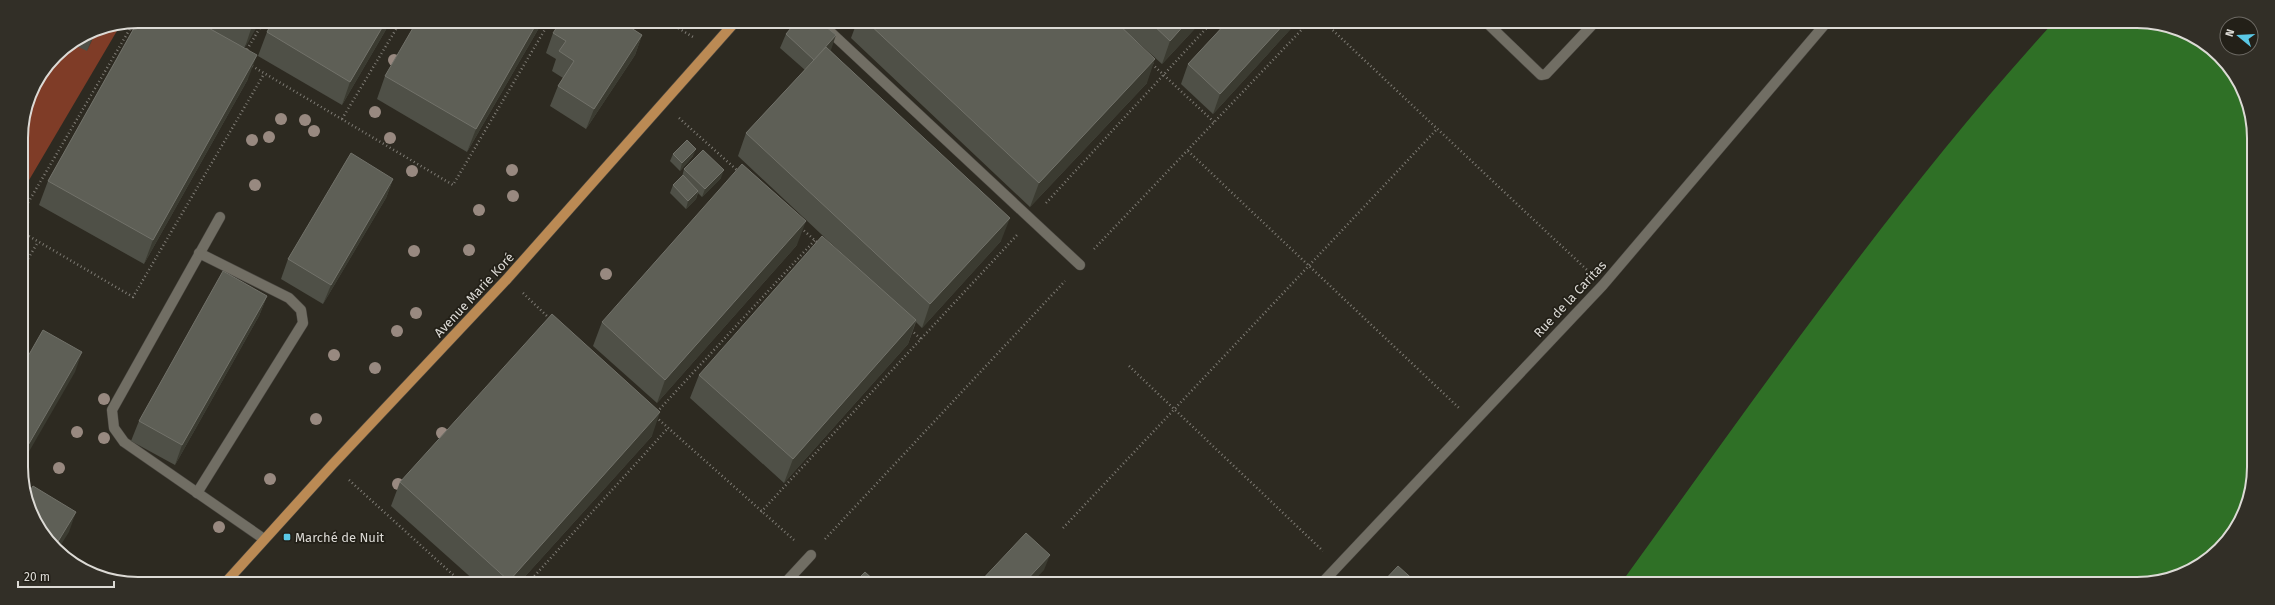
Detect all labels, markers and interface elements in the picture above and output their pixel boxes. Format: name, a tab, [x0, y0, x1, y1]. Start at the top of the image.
north arrow	[2219, 16, 2259, 56]
text: N	[2223, 28, 2237, 39]
street label: Avenue Marie Koré	[431, 250, 517, 340]
street label: Rue de la Caritas	[1531, 258, 1609, 340]
place label: Marché de Nuit	[295, 530, 385, 545]
marker: Marché de Nuit	[282, 532, 292, 542]
scale bar	[18, 563, 114, 589]
text: 20 m	[24, 570, 50, 584]

